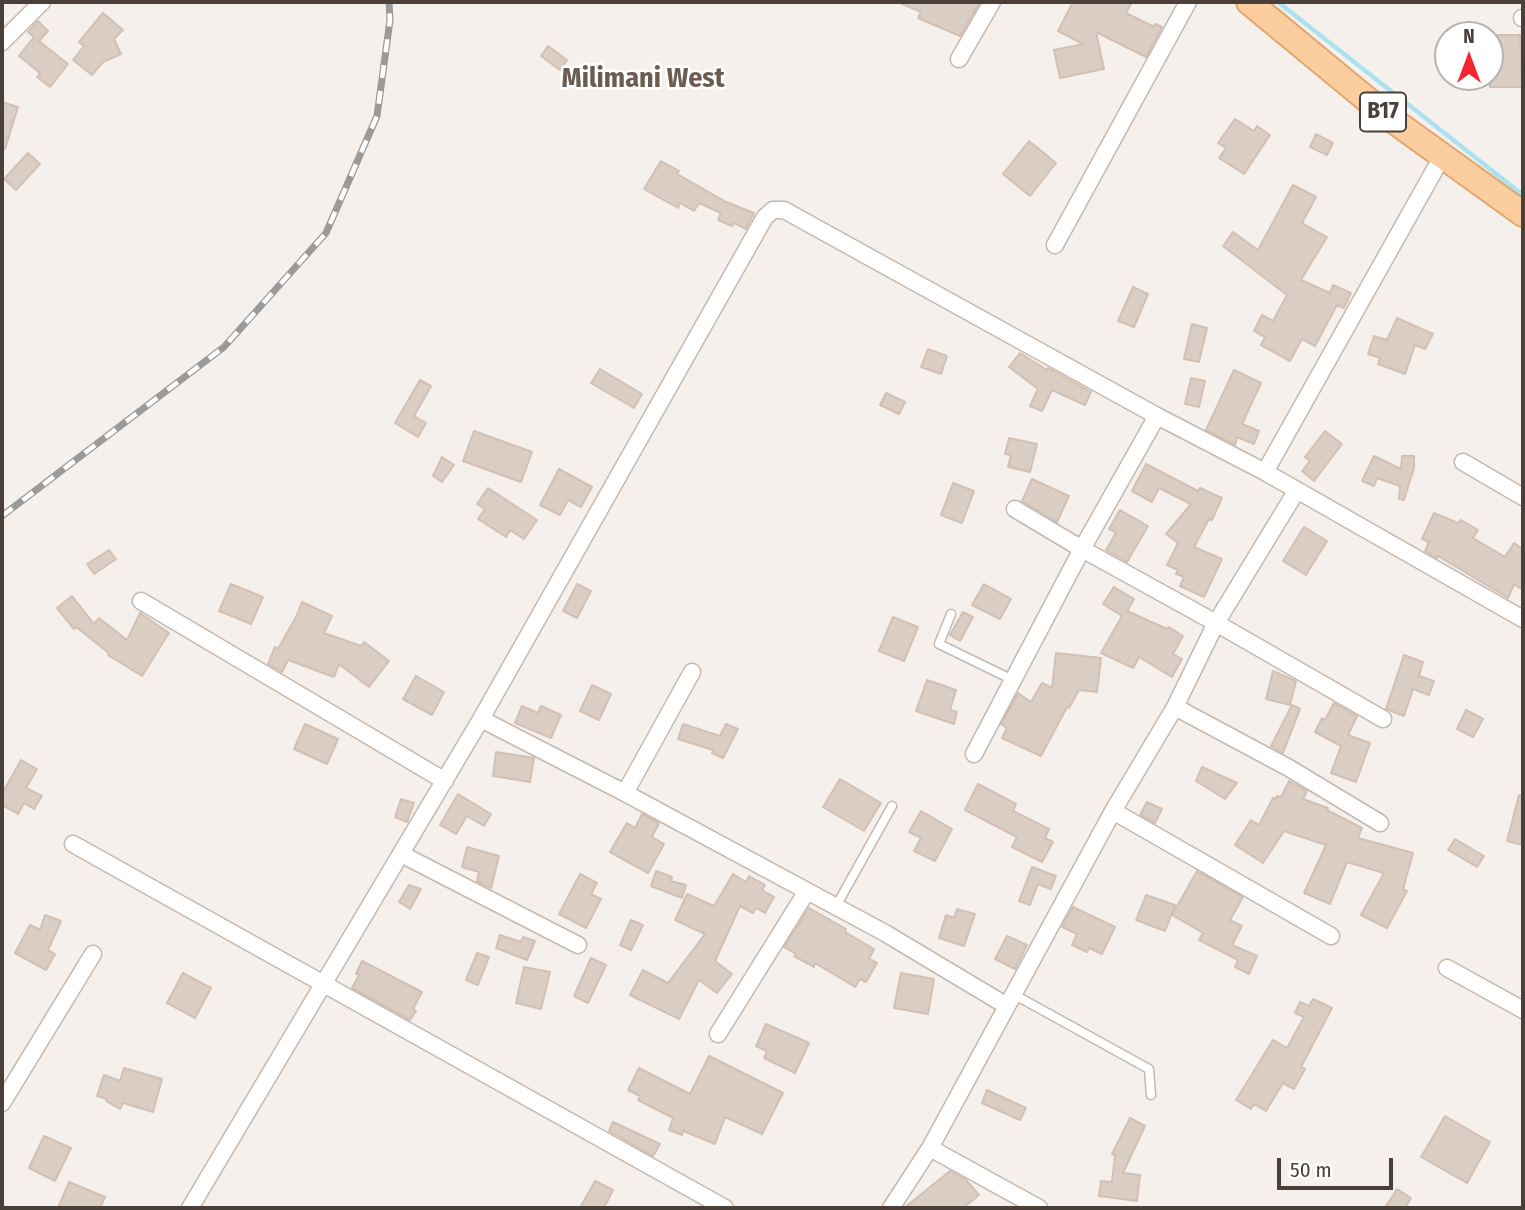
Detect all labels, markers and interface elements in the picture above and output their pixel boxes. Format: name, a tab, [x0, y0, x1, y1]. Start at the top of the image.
north arrow	[1434, 21, 1504, 91]
text: N	[1463, 25, 1475, 48]
district label: Milimani West	[562, 62, 724, 96]
road number: B17	[1360, 92, 1406, 132]
scale bar	[1280, 1144, 1396, 1188]
text: 50 m	[1290, 1157, 1332, 1183]

